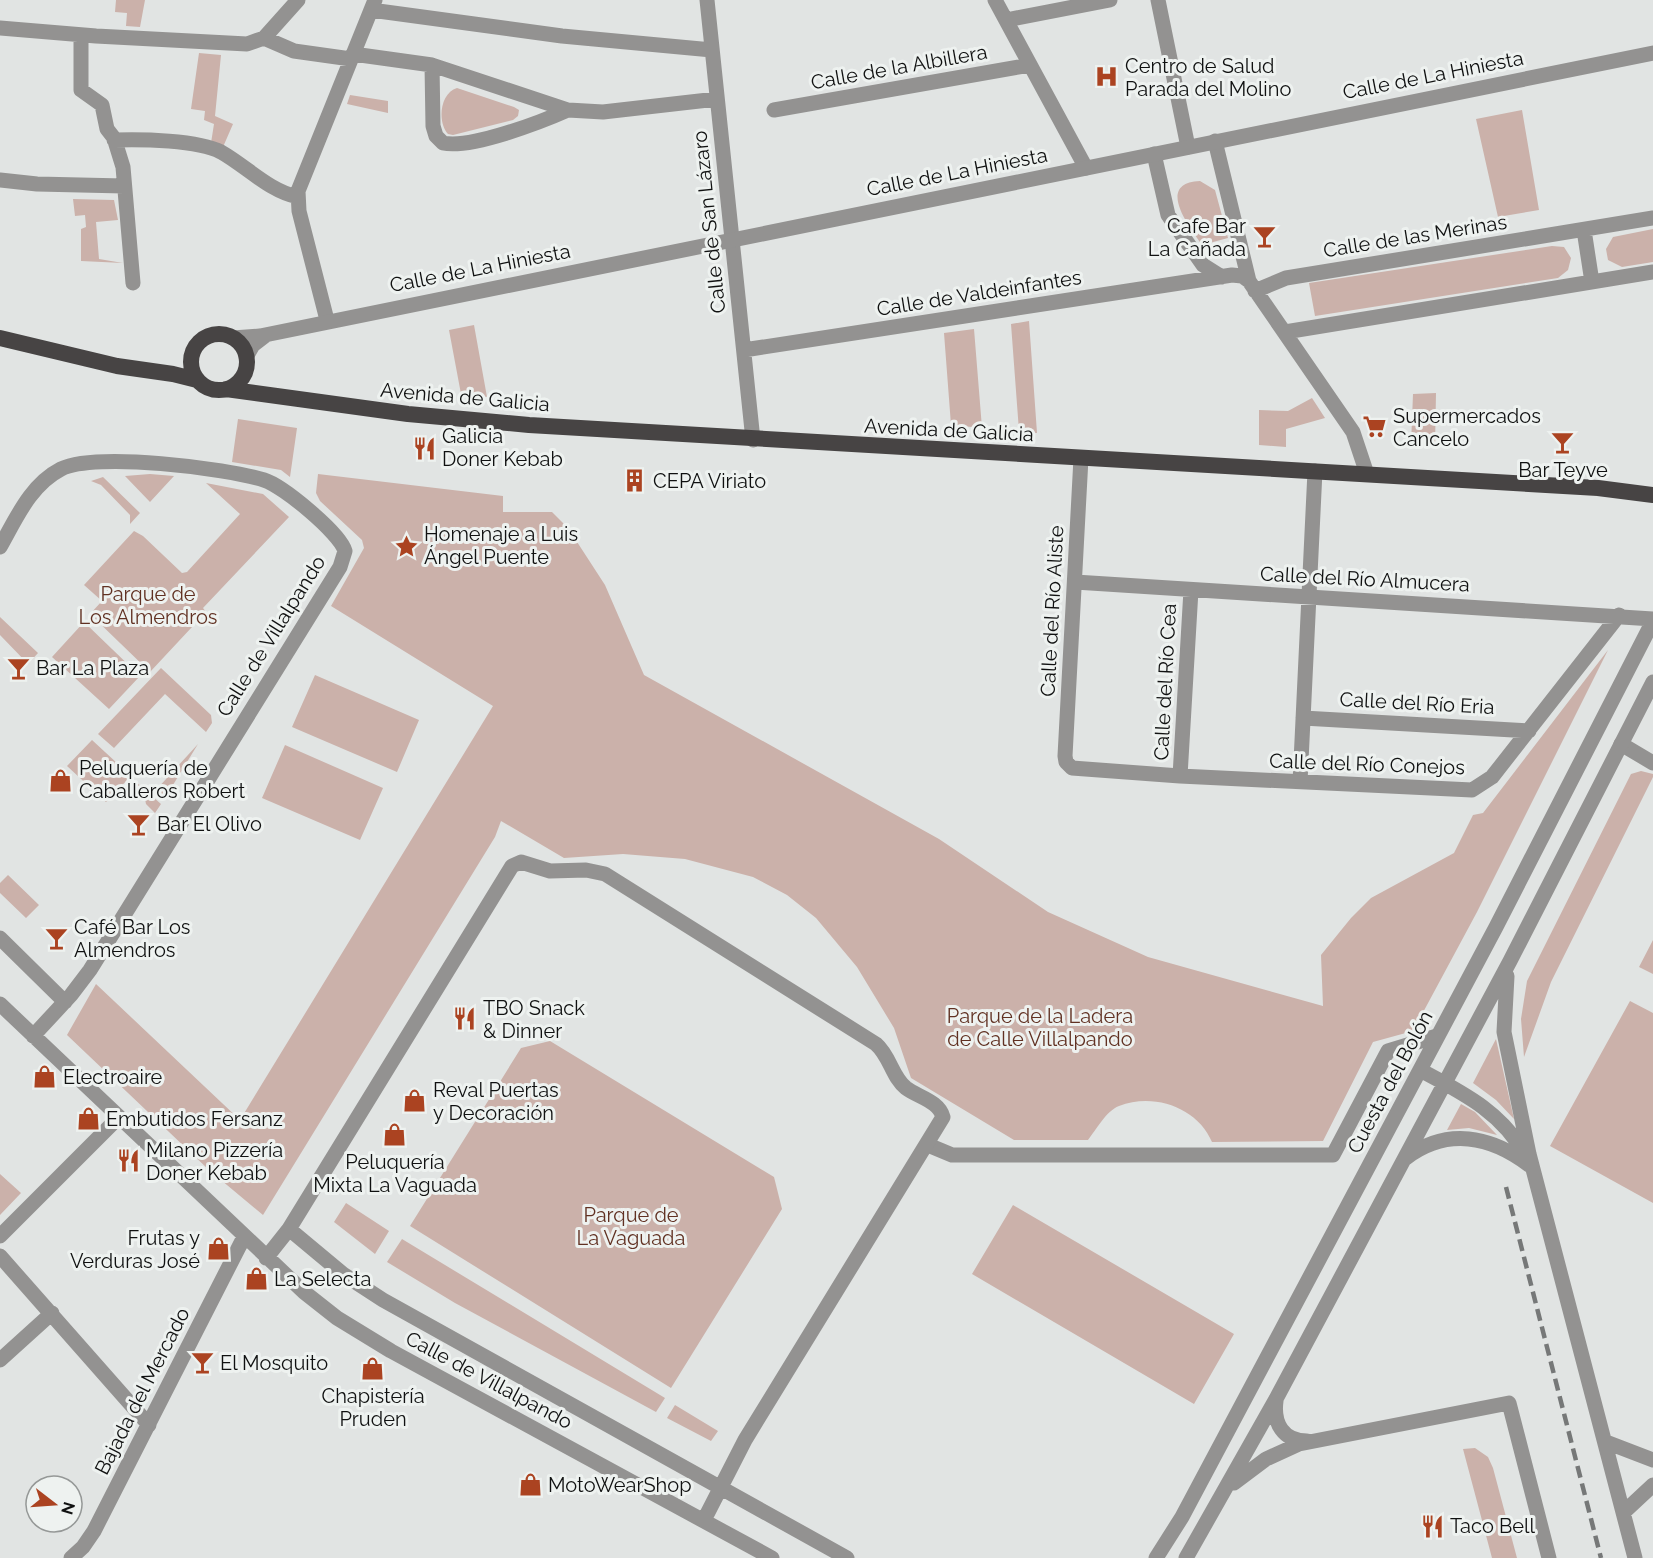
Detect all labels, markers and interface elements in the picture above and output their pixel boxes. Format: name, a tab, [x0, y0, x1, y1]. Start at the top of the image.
street label: Calle de la Albillera	[809, 40, 989, 94]
street label: Calle de La Hiniesta	[1341, 46, 1525, 104]
place label: Centro de Salud Parada del Molino	[1125, 54, 1291, 101]
hospital icon: Centro de Salud Parada del Molino	[1094, 64, 1120, 90]
street label: Calle de San Lázaro	[687, 129, 731, 314]
street label: Calle de La Hiniesta	[865, 143, 1049, 201]
street label: Calle de las Merinas	[1322, 210, 1508, 262]
place label: Cafe Bar La Cañada	[1148, 214, 1246, 261]
bar icon: Cafe Bar La Cañada	[1251, 224, 1277, 250]
street label: Calle de La Hiniesta	[388, 239, 572, 297]
street label: Calle de Valdeinfantes	[875, 265, 1083, 321]
street label: Avenida de Galicia	[379, 378, 551, 416]
place label: Supermercados Cancelo	[1393, 404, 1541, 451]
street label: Avenida de Galicia	[864, 414, 1034, 446]
supermarket icon: Supermercados Cancelo	[1362, 414, 1388, 440]
place label: Galicia Doner Kebab	[442, 424, 563, 471]
bar icon: Bar Teyve	[1550, 429, 1576, 455]
restaurant icon: Galicia Doner Kebab	[411, 435, 437, 461]
place label: Bar Teyve	[1518, 458, 1608, 482]
building icon: CEPA Viriato	[622, 468, 648, 494]
place label: CEPA Viriato	[653, 469, 766, 493]
place label: Homenaje a Luis Ángel Puente	[424, 522, 578, 569]
street label: Calle del Río Aliste	[1036, 525, 1068, 697]
place icon: Homenaje a Luis Ángel Puente	[393, 533, 419, 559]
street label: Calle de Villalpando	[212, 551, 330, 721]
street label: Calle del Río Almucera	[1260, 562, 1470, 596]
park label: Parque de Los Almendros	[79, 582, 217, 629]
street label: Calle del Río Cea	[1149, 603, 1181, 761]
bar icon: Bar La Plaza	[5, 655, 31, 681]
place label: Bar La Plaza	[36, 656, 149, 680]
street label: Calle del Río Eria	[1339, 687, 1495, 719]
street label: Calle del Río Conejos	[1269, 749, 1465, 779]
place label: Peluquería de Caballeros Robert	[79, 756, 246, 803]
shop icon: Peluquería de Caballeros Robert	[48, 767, 74, 793]
bar icon: Bar El Olivo	[126, 811, 152, 837]
place label: Bar El Olivo	[157, 812, 262, 836]
place label: Café Bar Los Almendros	[74, 915, 191, 962]
bar icon: Café Bar Los Almendros	[43, 925, 69, 951]
place label: TBO Snack & Dinner	[483, 996, 585, 1043]
park label: Parque de la Ladera de Calle Villalpando	[947, 1004, 1133, 1051]
restaurant icon: TBO Snack & Dinner	[452, 1006, 478, 1032]
street label: Cuesta del Bolón	[1342, 1007, 1438, 1157]
shop icon: Electroaire	[32, 1064, 58, 1090]
place label: Electroaire	[63, 1065, 163, 1089]
place label: Reval Puertas y Decoración	[433, 1078, 559, 1125]
shop icon: Reval Puertas y Decoración	[402, 1088, 428, 1114]
shop icon: Embutidos Fersanz	[75, 1106, 101, 1132]
place label: Embutidos Fersanz	[106, 1107, 283, 1131]
shop icon: Peluquería Mixta La Vaguada	[382, 1122, 408, 1148]
place label: Milano Pizzería Doner Kebab	[146, 1138, 283, 1185]
restaurant icon: Milano Pizzería Doner Kebab	[115, 1148, 141, 1174]
place label: Peluquería Mixta La Vaguada	[313, 1150, 477, 1197]
park label: Parque de La Vaguada	[577, 1203, 685, 1250]
place label: Frutas y Verduras José	[70, 1226, 200, 1273]
shop icon: Frutas y Verduras José	[205, 1236, 231, 1262]
shop icon: La Selecta	[243, 1266, 269, 1292]
place label: La Selecta	[274, 1267, 371, 1291]
street label: Bajada del Mercado	[89, 1303, 195, 1479]
street label: Calle de Villalpando	[402, 1326, 577, 1434]
bar icon: El Mosquito	[189, 1350, 215, 1376]
place label: El Mosquito	[220, 1351, 328, 1375]
shop icon: Chapistería Pruden	[360, 1356, 386, 1382]
place label: Chapistería Pruden	[321, 1384, 425, 1431]
shop icon: MotoWearShop	[517, 1472, 543, 1498]
place label: MotoWearShop	[548, 1473, 691, 1497]
north arrow	[24, 1474, 84, 1534]
text: N	[57, 1500, 79, 1517]
restaurant icon: Taco Bell	[1419, 1513, 1445, 1539]
place label: Taco Bell	[1450, 1514, 1535, 1538]

